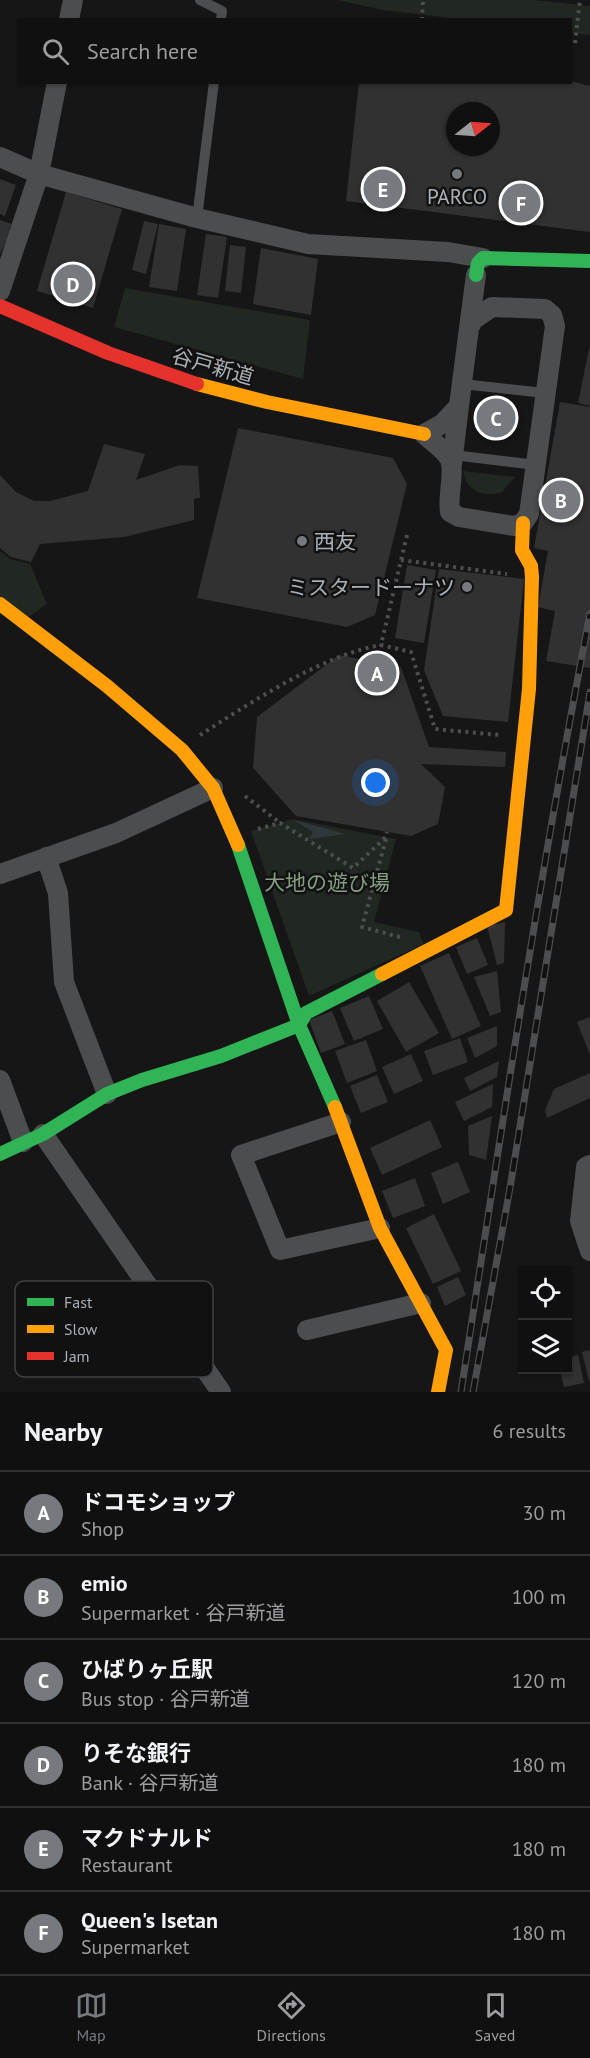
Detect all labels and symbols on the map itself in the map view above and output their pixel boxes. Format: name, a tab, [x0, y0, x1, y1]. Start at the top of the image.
north arrow	[446, 102, 500, 156]
pin: E	[364, 166, 403, 212]
marker: PARCO	[450, 167, 464, 181]
pin: F	[502, 180, 540, 226]
place label: PARCO	[427, 183, 487, 210]
pin: D	[54, 262, 92, 306]
street label: 谷戸新道	[169, 341, 257, 391]
pin: C	[476, 396, 516, 440]
pin: B	[542, 478, 580, 522]
place label: 西友	[314, 528, 356, 555]
marker: 西友	[295, 534, 309, 548]
place label: ミスタードーナツ	[287, 574, 455, 601]
marker: ミスタードーナツ	[460, 580, 474, 594]
pin: A	[358, 650, 397, 696]
your location	[361, 768, 390, 797]
park label: 大地の遊び場	[264, 869, 390, 896]
legend	[15, 1281, 213, 1377]
text: Fast	[64, 1292, 93, 1312]
text: Slow	[64, 1319, 98, 1339]
text: Jam	[63, 1346, 90, 1366]

